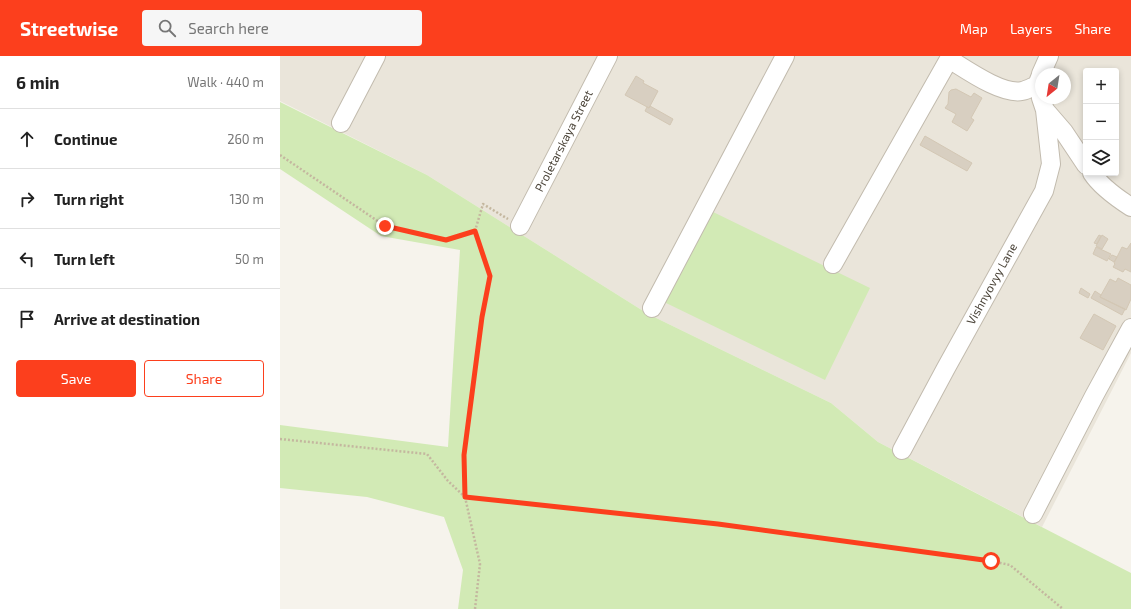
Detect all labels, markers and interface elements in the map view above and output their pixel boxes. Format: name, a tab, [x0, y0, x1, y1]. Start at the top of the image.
search box	[142, 10, 422, 46]
text: Streetwise	[20, 17, 118, 40]
icon: search	[156, 17, 178, 39]
text: Search here	[188, 19, 269, 37]
text: Map	[960, 20, 988, 37]
text: Layers	[1010, 20, 1052, 37]
text: Share	[1074, 20, 1111, 37]
north arrow	[1035, 68, 1071, 104]
map controls	[1083, 68, 1119, 176]
button: +	[1083, 68, 1119, 104]
text: 6 min	[16, 72, 60, 92]
text: Walk · 440 m	[187, 74, 264, 90]
street label: Proletarskaya Street	[531, 87, 595, 194]
button: −	[1083, 104, 1119, 140]
icon: ahead	[16, 128, 38, 150]
text: Continue	[54, 130, 117, 148]
text: 260 m	[227, 131, 264, 147]
button: layers	[1083, 140, 1119, 176]
icon: right	[16, 188, 38, 210]
text: Turn right	[54, 190, 124, 208]
text: 130 m	[229, 191, 264, 207]
route end	[376, 217, 394, 235]
street label: Vishnyovyy Lane	[963, 240, 1019, 327]
icon: left	[16, 248, 38, 270]
text: Turn left	[54, 250, 115, 268]
text: 50 m	[235, 251, 264, 267]
icon: arrive	[16, 308, 38, 330]
text: Arrive at destination	[54, 310, 200, 328]
button: Save	[16, 360, 136, 397]
button: Share	[144, 360, 264, 397]
route start	[982, 552, 1000, 570]

